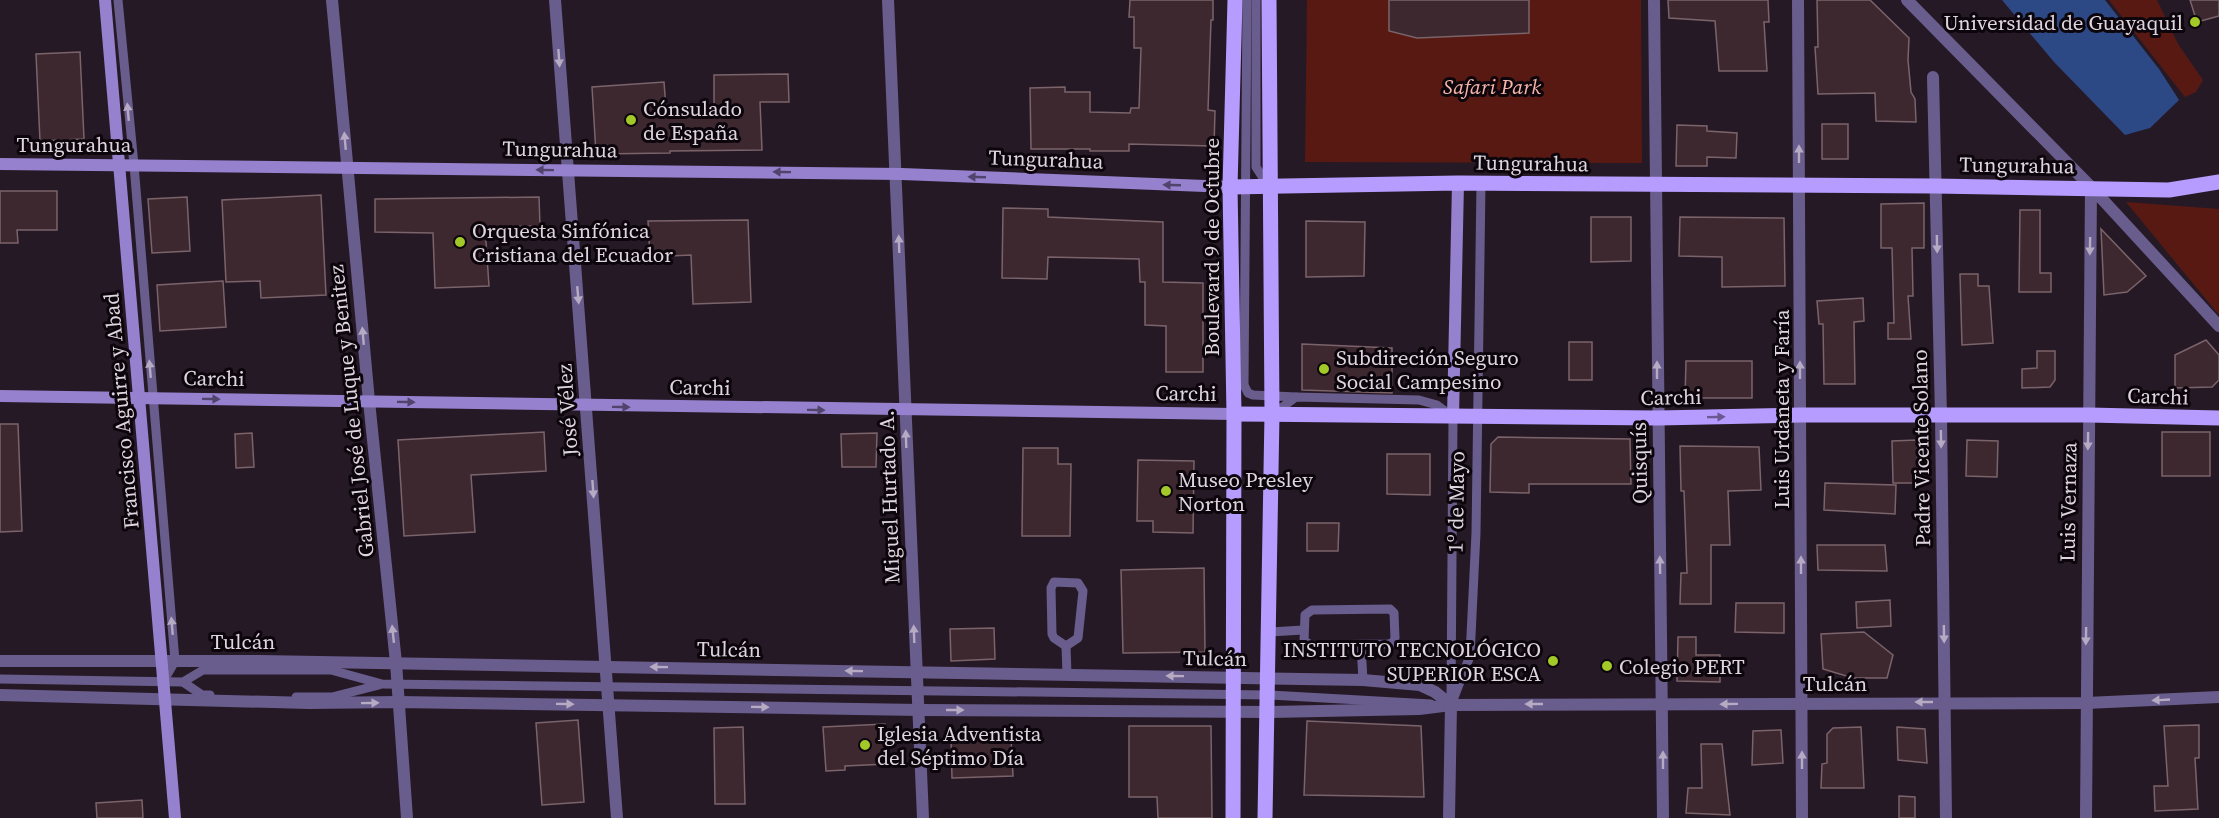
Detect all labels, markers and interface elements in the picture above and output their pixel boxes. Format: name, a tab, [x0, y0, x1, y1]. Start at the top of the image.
place label: Universidad de Guayaquil	[1943, 8, 2183, 37]
marker: Universidad de Guayaquil	[2188, 15, 2202, 29]
one-way arrow	[555, 49, 564, 68]
park label: Safari Park	[1443, 72, 1541, 101]
place label: Cónsulado de España	[643, 94, 742, 147]
one-way arrow	[123, 103, 133, 122]
marker: Cónsulado de España	[624, 113, 638, 127]
street label: Tungurahua	[16, 130, 132, 159]
one-way arrow	[340, 132, 350, 151]
street label: Tungurahua	[502, 133, 618, 165]
street label: Boulevard 9 de Octubre	[1197, 138, 1226, 356]
street label: Tungurahua	[988, 143, 1104, 176]
one-way arrow	[1794, 144, 1804, 163]
street label: Tungurahua	[1473, 147, 1589, 179]
street label: Tungurahua	[1959, 149, 2075, 181]
one-way arrow	[535, 165, 554, 175]
one-way arrow	[772, 167, 791, 177]
one-way arrow	[967, 172, 986, 181]
one-way arrow	[1162, 180, 1181, 189]
place label: Orquesta Sinfónica Cristiana del Ecuador	[472, 216, 673, 269]
marker: Orquesta Sinfónica Cristiana del Ecuador	[453, 235, 467, 249]
one-way arrow	[894, 235, 903, 254]
one-way arrow	[1932, 235, 1941, 254]
one-way arrow	[2085, 236, 2095, 255]
street label: Gabriel José de Luque y Benitez	[321, 263, 381, 559]
one-way arrow	[573, 285, 582, 304]
street label: Francisco Aguirre y Abad	[96, 292, 146, 530]
street label: Luis Urdaneta y Faría	[1767, 309, 1796, 509]
one-way arrow	[358, 326, 368, 345]
place label: Subdireción Seguro Social Campesino	[1336, 343, 1519, 396]
street label: Padre Vicente Solano	[1905, 349, 1937, 547]
one-way arrow	[145, 360, 155, 379]
one-way arrow	[1652, 360, 1662, 379]
one-way arrow	[1795, 360, 1805, 379]
street label: José Vélez	[549, 362, 585, 458]
marker: Subdireción Seguro Social Campesino	[1317, 362, 1331, 376]
street label: Carchi	[183, 363, 245, 393]
street label: Carchi	[669, 372, 731, 402]
street label: Carchi	[1155, 378, 1217, 408]
street label: Carchi	[2127, 380, 2189, 412]
street label: Carchi	[1640, 382, 1702, 412]
one-way arrow	[201, 394, 220, 404]
one-way arrow	[396, 397, 415, 407]
one-way arrow	[612, 402, 631, 411]
one-way arrow	[807, 405, 826, 414]
street label: Miguel Hurtado A.	[871, 410, 907, 584]
one-way arrow	[1707, 412, 1726, 422]
street label: Quisquís	[1624, 422, 1654, 504]
one-way arrow	[902, 429, 911, 448]
one-way arrow	[1936, 429, 1946, 448]
one-way arrow	[2083, 431, 2093, 450]
street label: Luis Vernaza	[2052, 442, 2084, 562]
street label: 1º de Mayo	[1441, 451, 1471, 553]
place label: Museo Presley Norton	[1178, 465, 1313, 518]
one-way arrow	[588, 480, 597, 499]
marker: Museo Presley Norton	[1159, 484, 1173, 498]
one-way arrow	[1655, 555, 1665, 574]
one-way arrow	[1796, 555, 1806, 574]
one-way arrow	[167, 617, 176, 636]
one-way arrow	[388, 624, 398, 643]
one-way arrow	[910, 624, 919, 643]
one-way arrow	[1939, 624, 1949, 643]
one-way arrow	[2081, 626, 2091, 645]
street label: Tulcán	[211, 627, 275, 656]
street label: Tulcán	[697, 634, 762, 664]
place label: INSTITUTO TECNOLÓGICO SUPERIOR ESCA	[1283, 635, 1541, 688]
street label: Tulcán	[1183, 643, 1248, 673]
place label: Colegio PERT	[1619, 652, 1745, 681]
marker: INSTITUTO TECNOLÓGICO SUPERIOR ESCA	[1546, 654, 1560, 668]
marker: Colegio PERT	[1600, 659, 1614, 673]
one-way arrow	[649, 662, 668, 672]
one-way arrow	[844, 666, 863, 676]
street label: Tulcán	[1803, 669, 1867, 698]
one-way arrow	[1165, 671, 1184, 681]
one-way arrow	[2151, 696, 2170, 705]
one-way arrow	[1914, 697, 1933, 707]
one-way arrow	[361, 698, 380, 707]
one-way arrow	[555, 699, 574, 709]
one-way arrow	[1524, 699, 1543, 709]
one-way arrow	[1719, 699, 1738, 708]
one-way arrow	[750, 702, 769, 712]
one-way arrow	[945, 705, 964, 715]
place label: Iglesia Adventista del Séptimo Día	[877, 719, 1042, 772]
marker: Iglesia Adventista del Séptimo Día	[858, 738, 872, 752]
one-way arrow	[1658, 750, 1668, 769]
one-way arrow	[1797, 750, 1807, 769]

